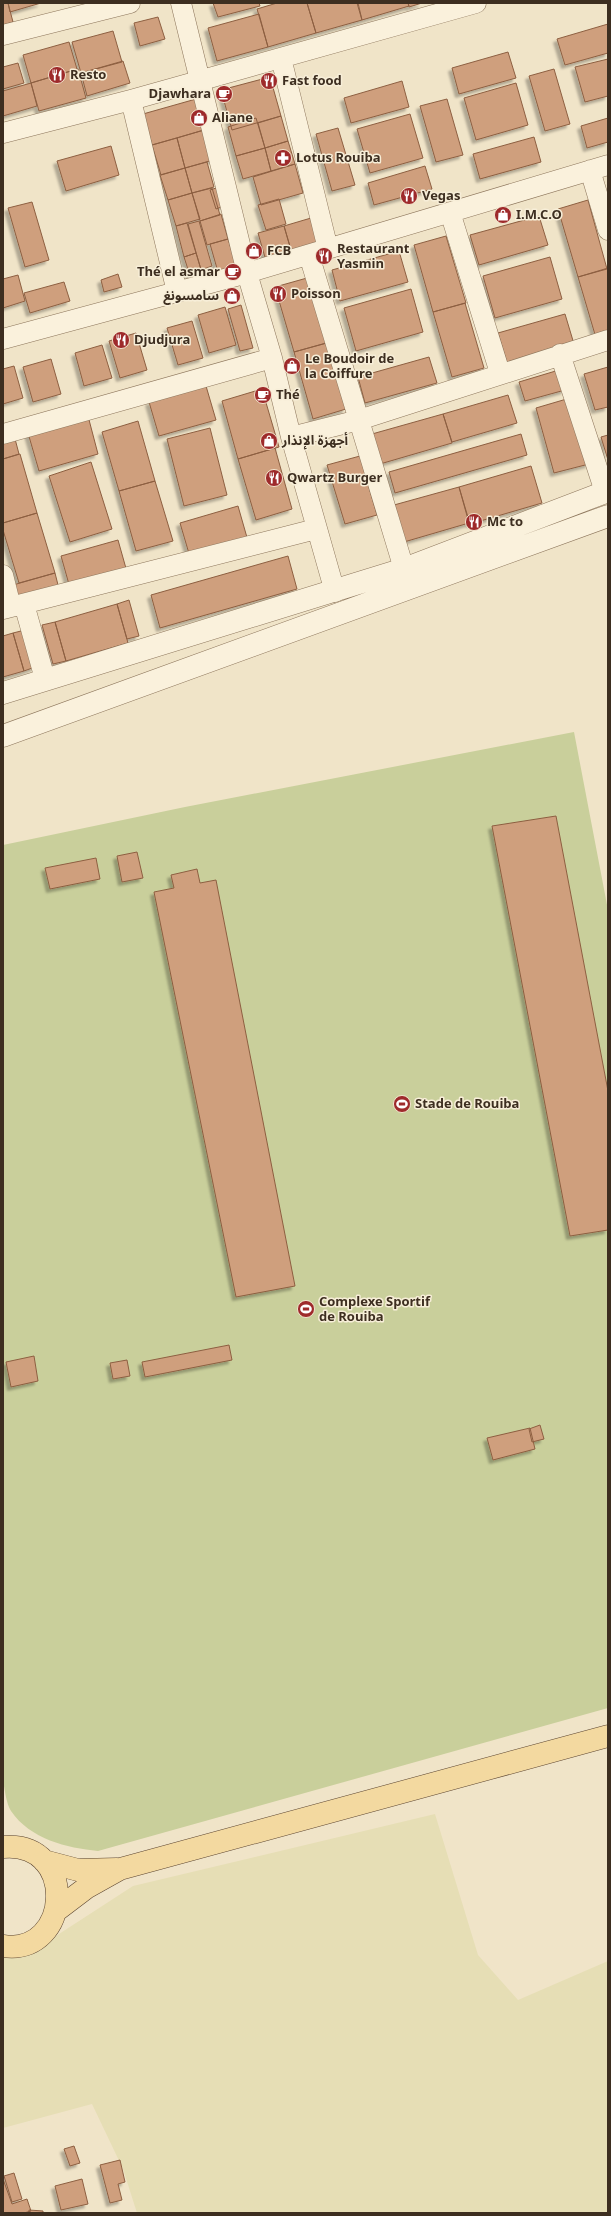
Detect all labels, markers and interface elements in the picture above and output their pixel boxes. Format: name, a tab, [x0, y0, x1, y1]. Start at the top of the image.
place label: Resto	[70, 61, 106, 89]
restaurant icon: Resto	[47, 65, 67, 85]
place label: Fast food	[282, 67, 342, 95]
restaurant icon: Fast food	[259, 71, 279, 91]
place label: Djawhara	[149, 80, 211, 108]
cafe icon: Djawhara	[214, 84, 234, 104]
place label: Aliane	[212, 104, 253, 132]
shop icon: Aliane	[189, 108, 209, 128]
place label: Lotus Rouiba	[296, 144, 381, 172]
pharmacy icon: Lotus Rouiba	[273, 148, 293, 168]
place label: Vegas	[422, 182, 460, 210]
restaurant icon: Vegas	[399, 186, 419, 206]
place label: I.M.C.O	[516, 201, 562, 229]
shop icon: I.M.C.O	[493, 205, 513, 225]
place label: Restaurant Yasmin	[337, 235, 410, 278]
place label: FCB	[267, 237, 291, 265]
shop icon: FCB	[244, 241, 264, 261]
restaurant icon: Restaurant Yasmin	[314, 246, 334, 266]
place label: Thé el asmar	[137, 258, 220, 286]
cafe icon: Thé el asmar	[223, 262, 243, 282]
place label: Poisson	[291, 280, 341, 308]
place label: سامسونغ	[163, 282, 219, 310]
restaurant icon: Poisson	[268, 284, 288, 304]
shop icon: سامسونغ	[222, 286, 242, 306]
place label: Djudjura	[134, 326, 190, 354]
restaurant icon: Djudjura	[111, 330, 131, 350]
place label: Le Boudoir de la Coiffure	[305, 345, 394, 388]
shop icon: Le Boudoir de la Coiffure	[282, 356, 302, 376]
place label: Thé	[276, 381, 300, 409]
cafe icon: Thé	[253, 385, 273, 405]
place label: أجهزة الإنذار	[281, 427, 348, 455]
shop icon: أجهزة الإنذار	[259, 431, 279, 451]
place label: Qwartz Burger	[287, 464, 383, 492]
restaurant icon: Qwartz Burger	[264, 468, 284, 488]
place label: Mc to	[487, 508, 523, 536]
restaurant icon: Mc to	[464, 512, 484, 532]
place label: Stade de Rouiba	[415, 1090, 519, 1118]
sports icon: Stade de Rouiba	[392, 1094, 412, 1114]
place label: Complexe Sportif de Rouiba	[319, 1288, 431, 1331]
sports icon: Complexe Sportif de Rouiba	[296, 1299, 316, 1319]

